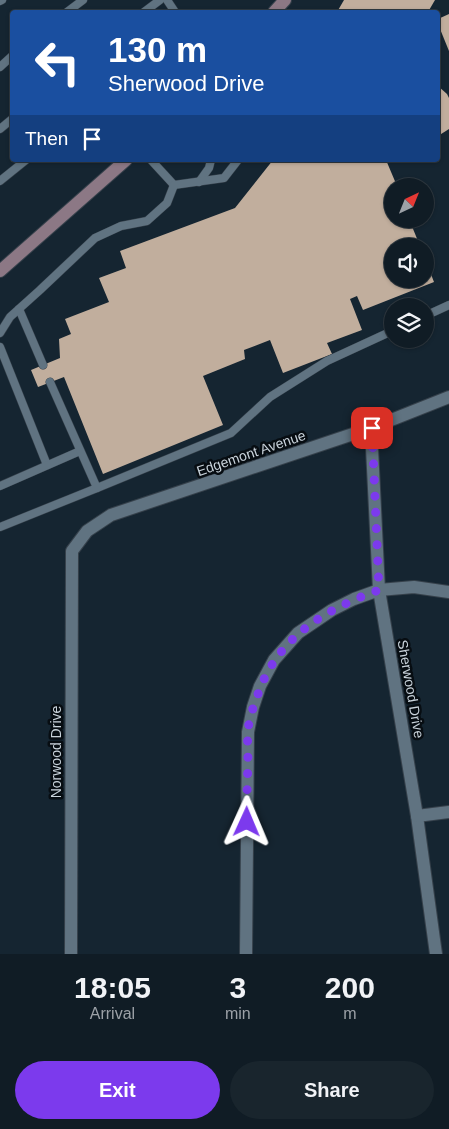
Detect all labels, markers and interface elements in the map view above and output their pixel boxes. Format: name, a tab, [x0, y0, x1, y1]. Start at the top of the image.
icon: left	[25, 30, 90, 95]
text: 130 m	[108, 30, 207, 69]
text: Sherwood Drive	[108, 71, 265, 96]
icon: arrive	[78, 125, 106, 153]
text: Then	[25, 128, 68, 149]
north arrow	[384, 178, 434, 228]
map controls	[384, 178, 434, 348]
button: sound	[384, 238, 434, 288]
button: layers	[384, 298, 434, 348]
pin	[351, 407, 393, 449]
icon: arrive	[358, 414, 386, 442]
street label: Edgemont Avenue	[194, 427, 308, 479]
street label: Sherwood Drive	[394, 639, 428, 740]
street label: Norwood Drive	[48, 705, 64, 798]
position arrow	[220, 795, 272, 847]
text: 18:05	[74, 971, 151, 1004]
text: 3	[229, 971, 246, 1004]
text: 200	[325, 971, 375, 1004]
text: Arrival	[90, 1005, 135, 1022]
text: min	[225, 1005, 251, 1022]
text: m	[343, 1005, 356, 1022]
button: Exit	[15, 1061, 220, 1119]
button: Share	[230, 1061, 434, 1119]

